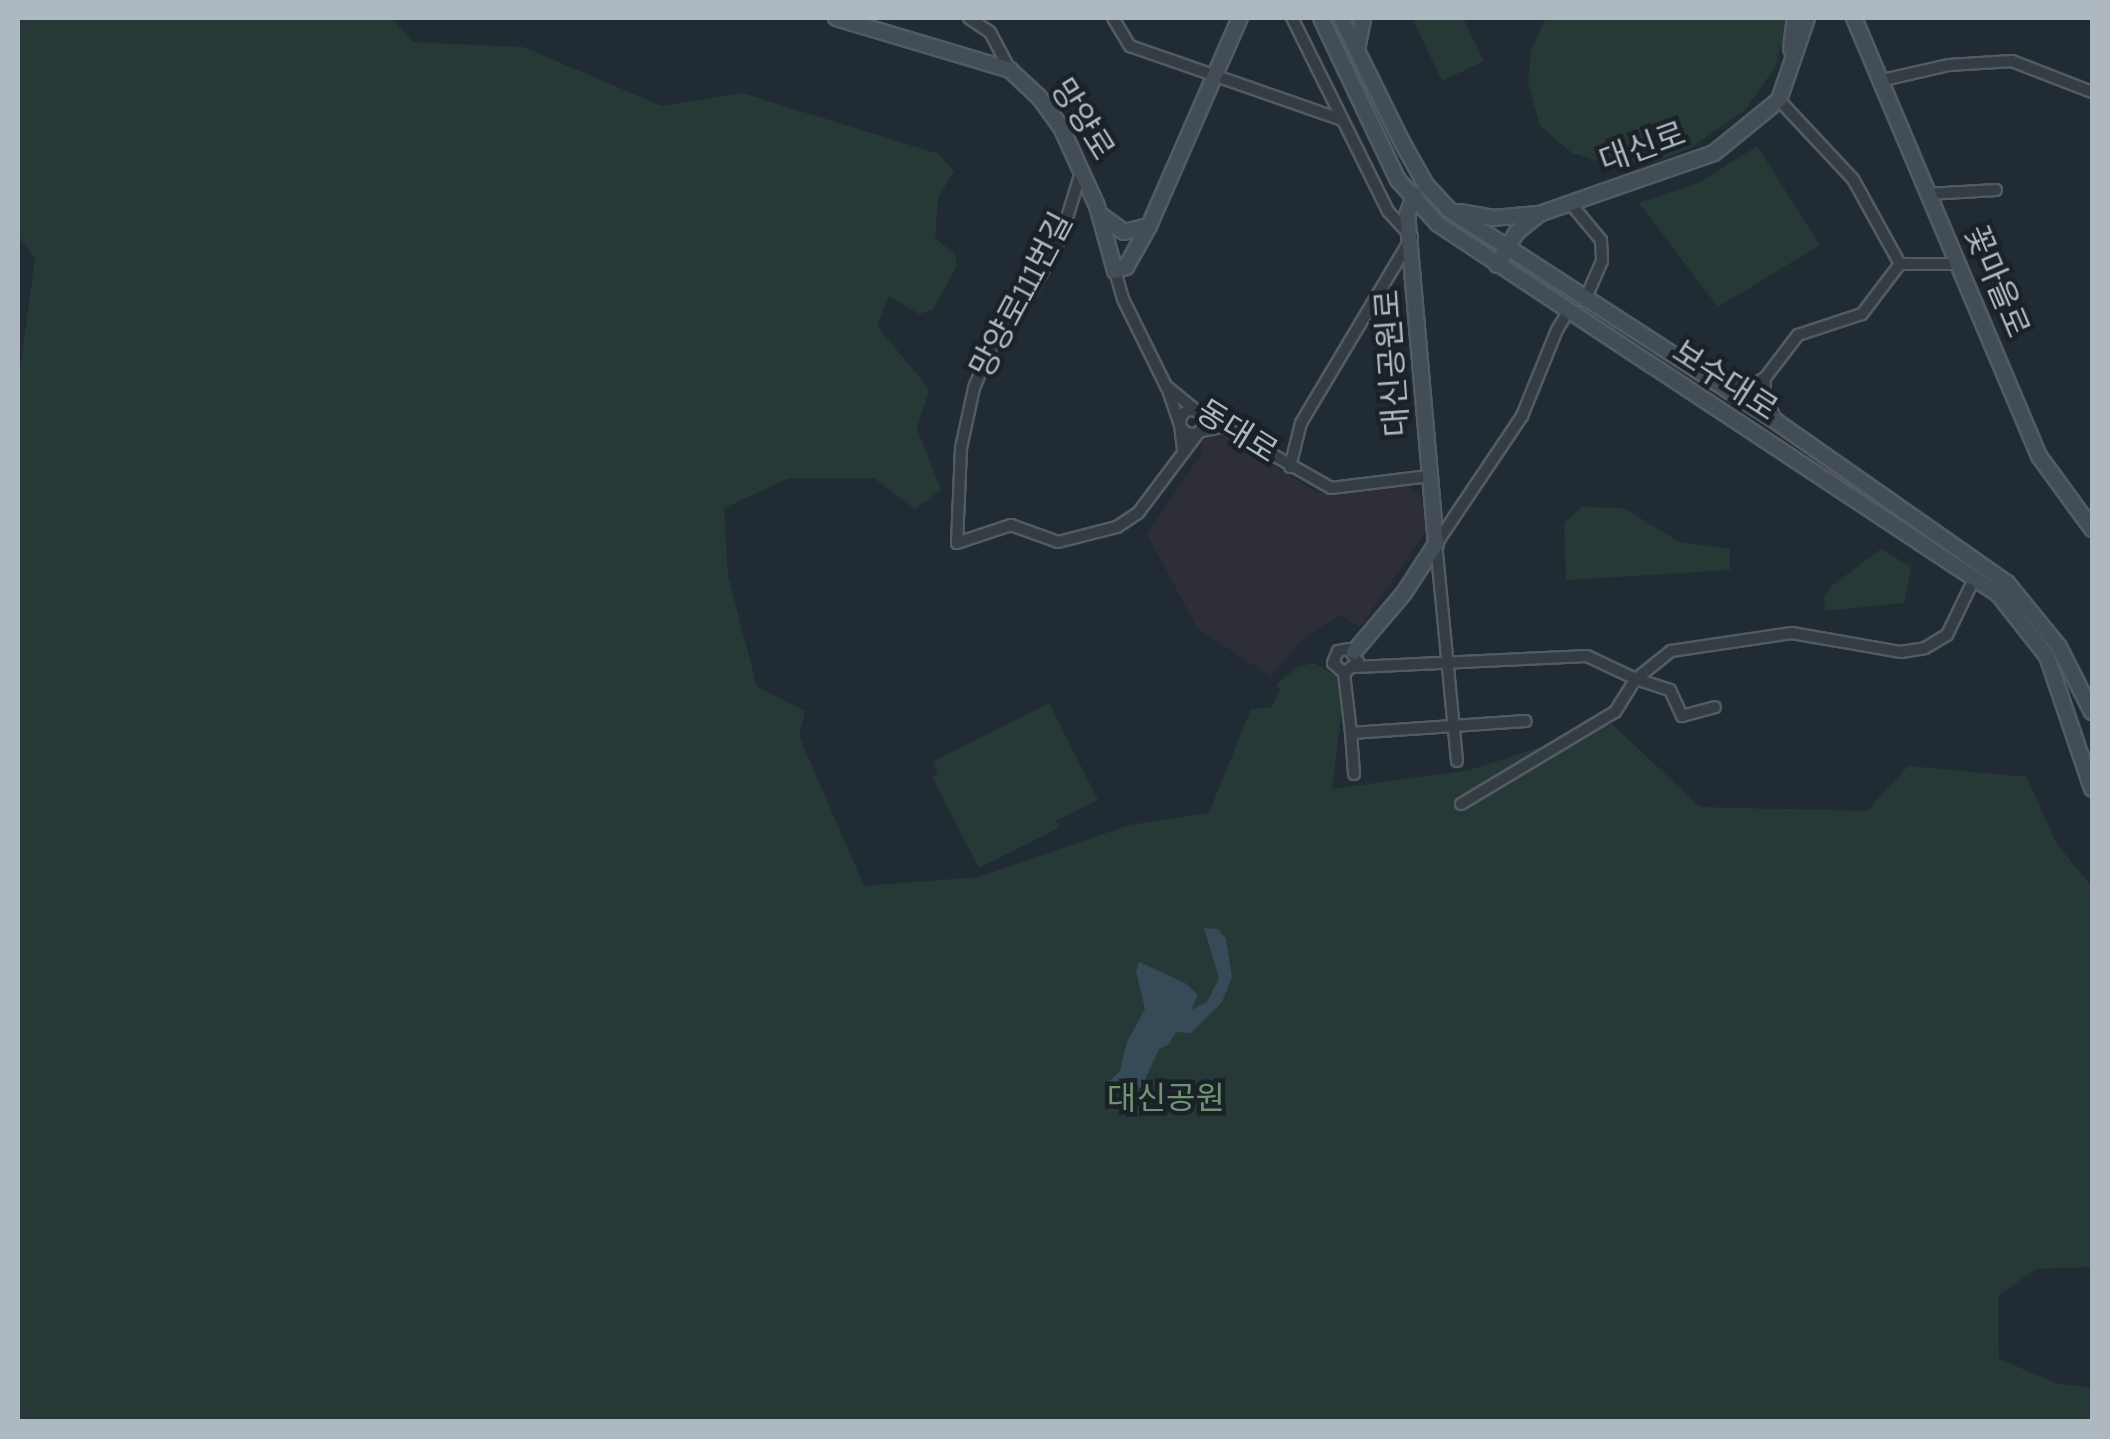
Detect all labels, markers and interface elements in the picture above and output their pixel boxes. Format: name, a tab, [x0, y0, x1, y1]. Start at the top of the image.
street label: 망양로	[1041, 72, 1121, 168]
street label: 대신로	[1595, 116, 1691, 182]
street label: 망양로111번길	[964, 207, 1082, 385]
street label: 꽃마을로	[1954, 220, 2036, 344]
street label: 대신공원로	[1370, 288, 1418, 438]
street label: 보수대로	[1664, 334, 1784, 430]
street label: 동대로	[1188, 393, 1284, 473]
park label: 대신공원	[1107, 1081, 1225, 1119]

